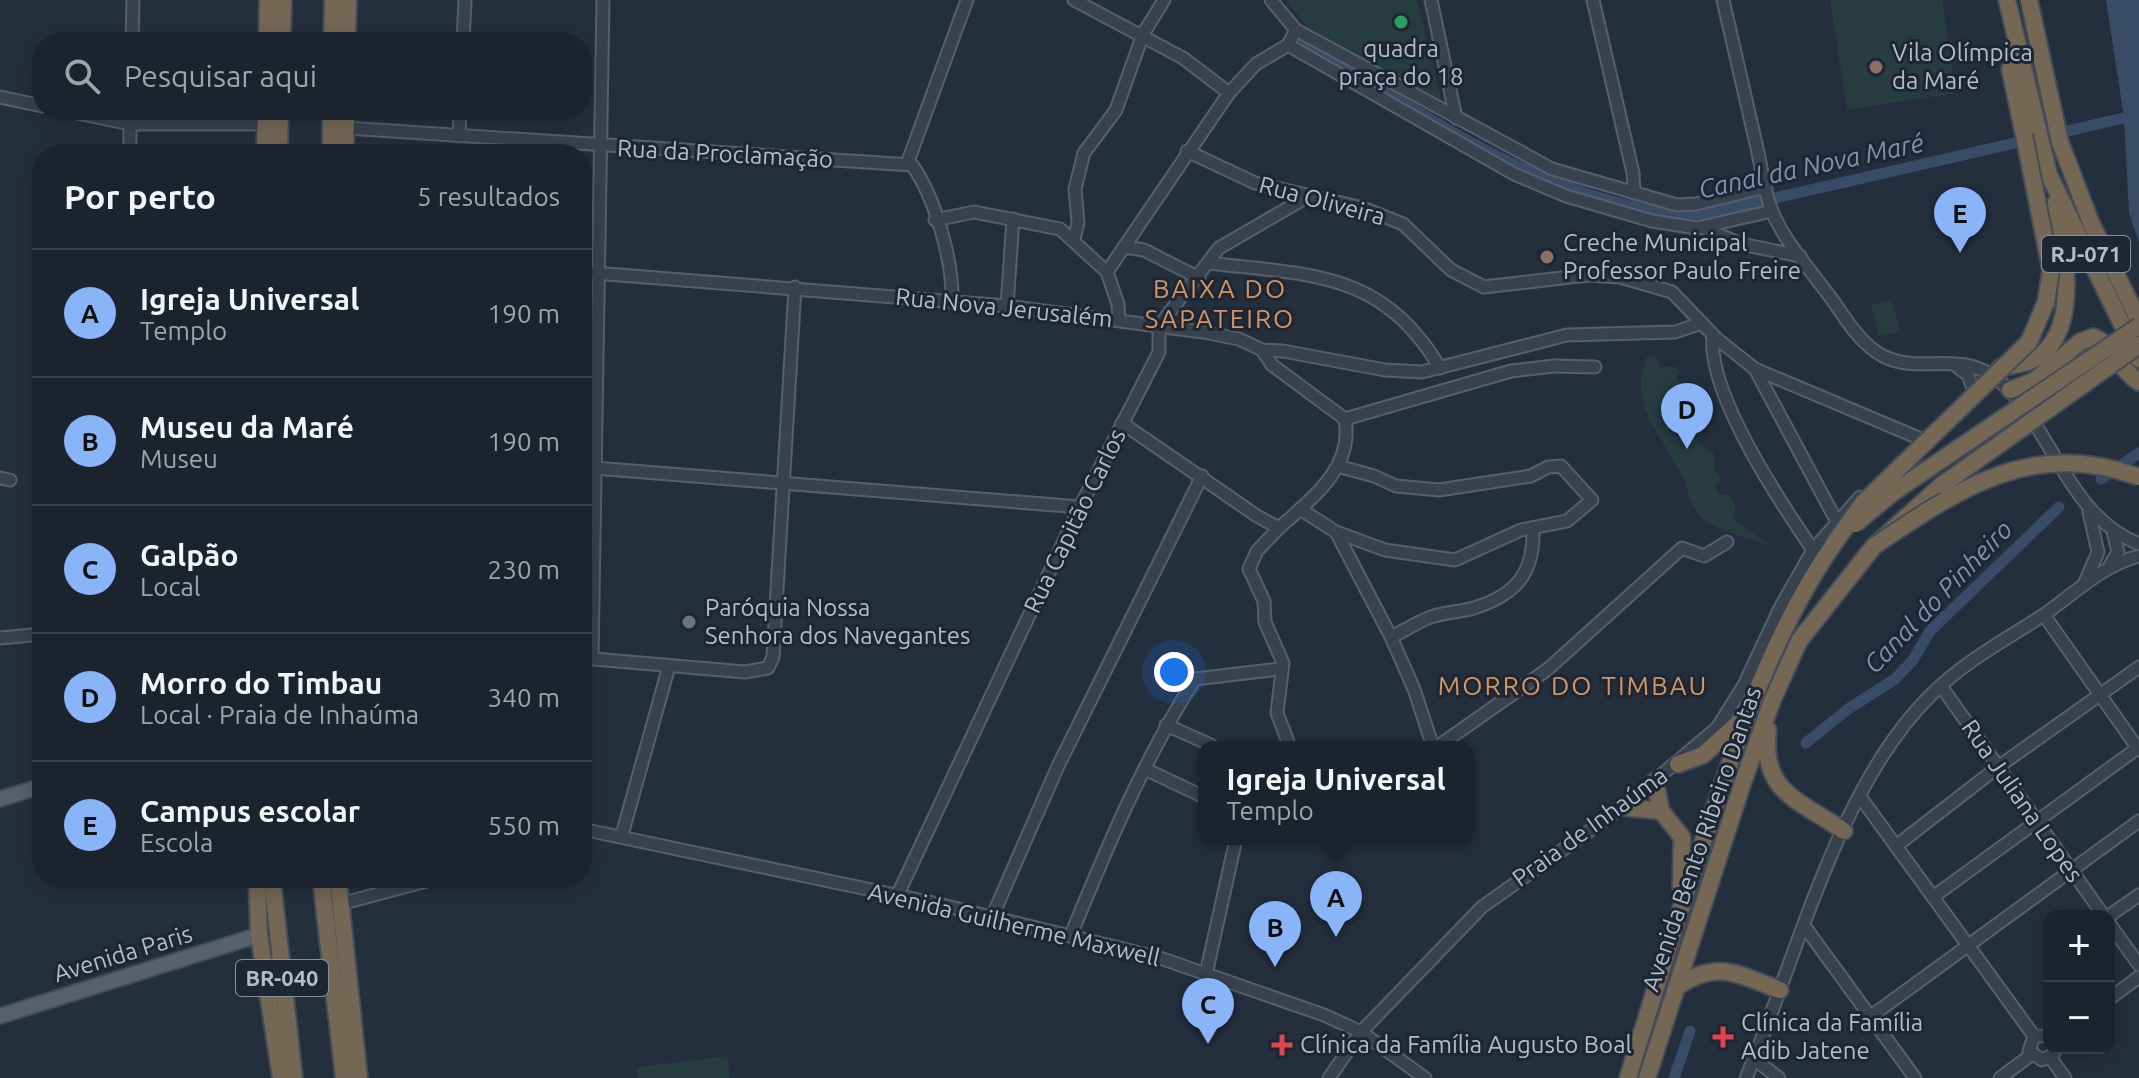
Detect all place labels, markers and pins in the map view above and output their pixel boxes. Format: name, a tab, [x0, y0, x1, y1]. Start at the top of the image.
marker: quadra praça do 18	[1392, 13, 1410, 31]
place label: quadra praça do 18	[1338, 35, 1464, 90]
place label: Vila Olímpica da Maré	[1892, 39, 2033, 94]
marker: Vila Olímpica da Maré	[1867, 58, 1885, 76]
pin: E	[1934, 187, 1986, 253]
place label: Creche Municipal Professor Paulo Freire	[1563, 229, 1801, 284]
marker: Creche Municipal Professor Paulo Freire	[1538, 248, 1556, 266]
pin: D	[1661, 383, 1713, 449]
place label: Paróquia Nossa Senhora dos Navegantes	[705, 594, 970, 649]
marker: Paróquia Nossa Senhora dos Navegantes	[680, 613, 698, 631]
pin: A	[1310, 871, 1362, 937]
pin: B	[1249, 901, 1301, 967]
pin: C	[1182, 978, 1234, 1044]
place label: Clínica da Família Adib Jatene	[1741, 1009, 1923, 1064]
marker: Clínica da Família Adib Jatene	[1712, 1026, 1734, 1048]
place label: Clínica da Família Augusto Boal	[1300, 1031, 1632, 1058]
marker: Clínica da Família Augusto Boal	[1271, 1034, 1293, 1056]

